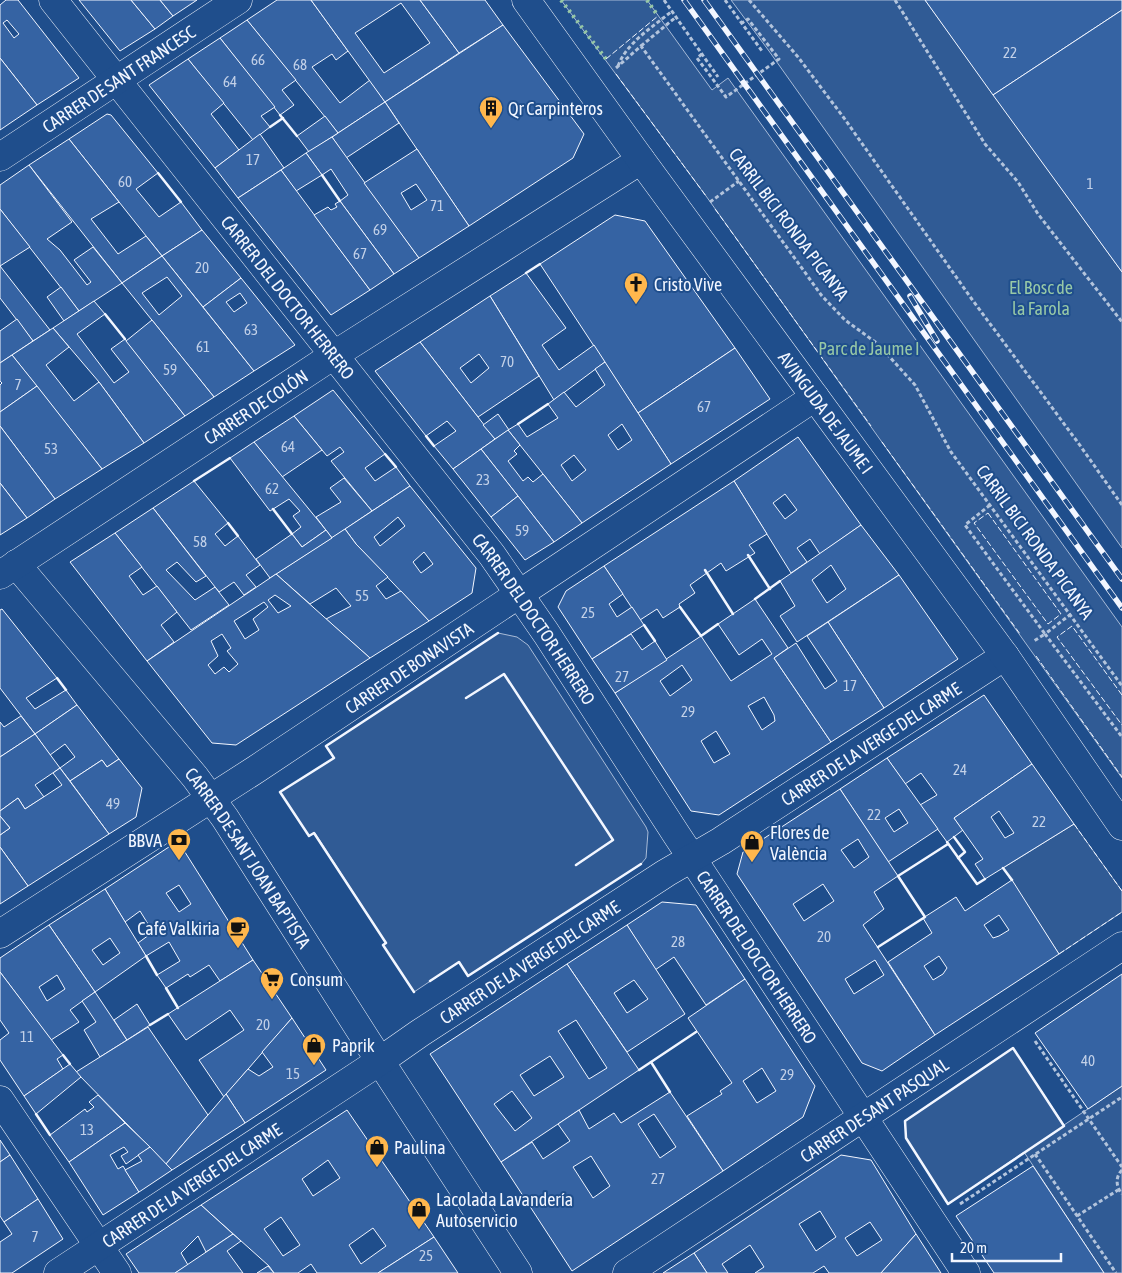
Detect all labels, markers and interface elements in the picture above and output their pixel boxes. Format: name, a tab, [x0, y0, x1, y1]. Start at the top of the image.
street label: CARRER DE SANT FRANCESC	[38, 21, 199, 137]
house number: 22	[1003, 44, 1017, 61]
house number: 66	[251, 51, 265, 68]
house number: 68	[293, 56, 307, 73]
house number: 64	[223, 73, 237, 90]
building icon: Qr Carpinteros	[478, 95, 504, 129]
place label: Qr Carpinteros	[508, 98, 603, 119]
street label: CARRIL BICI RONDA PICANYA	[725, 144, 853, 305]
house number: 17	[246, 151, 260, 168]
house number: 60	[118, 173, 132, 190]
house number: 1	[1086, 175, 1094, 192]
house number: 71	[430, 197, 444, 214]
street label: CARRER DEL DOCTOR HERRERO	[217, 211, 359, 383]
house number: 69	[373, 221, 387, 238]
house number: 67	[353, 245, 367, 262]
house number: 20	[195, 259, 209, 276]
church icon: Cristo Vive	[623, 271, 649, 305]
place label: Cristo Vive	[654, 274, 722, 295]
park label: El Bosc de la Farola	[1009, 277, 1073, 319]
house number: 63	[244, 321, 258, 338]
house number: 61	[196, 338, 210, 355]
park label: Parc de Jaume I	[818, 338, 920, 359]
street label: AVINGUDA DE JAUME I	[774, 347, 878, 478]
house number: 70	[500, 353, 514, 370]
house number: 59	[163, 361, 177, 378]
street label: CARRER DE COLÓN	[200, 365, 312, 449]
house number: 7	[14, 376, 22, 393]
house number: 67	[697, 398, 711, 415]
house number: 64	[281, 438, 295, 455]
house number: 53	[44, 440, 58, 457]
street label: CARRIL BICI RONDA PICANYA	[972, 461, 1098, 623]
house number: 23	[476, 471, 490, 488]
house number: 62	[265, 480, 279, 497]
house number: 59	[515, 522, 529, 539]
street label: CARRER DEL DOCTOR HERRERO	[468, 529, 600, 708]
house number: 58	[193, 533, 207, 550]
house number: 55	[355, 587, 369, 604]
house number: 25	[581, 604, 595, 621]
street label: CARRER DE BONAVISTA	[341, 617, 477, 718]
house number: 27	[615, 668, 629, 685]
street label: CARRER DE LA VERGE DEL CARME	[777, 677, 965, 810]
house number: 17	[843, 677, 857, 694]
house number: 29	[681, 703, 695, 720]
house number: 24	[953, 761, 967, 778]
street label: CARRER DE SANT JOAN BAPTISTA	[181, 763, 316, 952]
house number: 49	[106, 795, 120, 812]
house number: 22	[867, 806, 881, 823]
house number: 22	[1032, 813, 1046, 830]
place label: Flores de València	[770, 822, 829, 864]
bank icon: BBVA	[166, 827, 192, 861]
shop icon: Flores de València	[739, 829, 765, 863]
place label: BBVA	[128, 830, 162, 851]
street label: CARRER DEL DOCTOR HERRERO	[692, 866, 822, 1047]
street label: CARRER DE LA VERGE DEL CARME	[436, 895, 624, 1028]
cafe icon: Café Valkiria	[225, 915, 251, 949]
place label: Café Valkiria	[137, 918, 220, 939]
house number: 20	[817, 928, 831, 945]
house number: 28	[671, 933, 685, 950]
supermarket icon: Consum	[259, 966, 285, 1000]
place label: Consum	[290, 969, 343, 990]
house number: 20	[256, 1016, 270, 1033]
house number: 11	[20, 1028, 34, 1045]
shop icon: Paprik	[301, 1032, 327, 1066]
place label: Paprik	[332, 1035, 375, 1056]
house number: 40	[1081, 1052, 1095, 1069]
street label: CARRER DE SANT PASQUAL	[796, 1053, 952, 1166]
house number: 15	[286, 1065, 300, 1082]
house number: 29	[780, 1066, 794, 1083]
street label: CARRER DE LA VERGE DEL CARME	[98, 1118, 286, 1252]
house number: 13	[80, 1121, 94, 1138]
shop icon: Paulina	[364, 1134, 390, 1168]
place label: Paulina	[394, 1137, 446, 1158]
house number: 27	[651, 1170, 665, 1187]
place label: Lacolada Lavandería Autoservicio	[436, 1189, 573, 1231]
shop icon: Lacolada Lavandería Autoservicio	[406, 1196, 432, 1230]
house number: 7	[31, 1228, 39, 1245]
scale bar	[952, 1230, 1061, 1262]
text: 20 m	[960, 1239, 987, 1256]
house number: 25	[419, 1247, 433, 1264]

